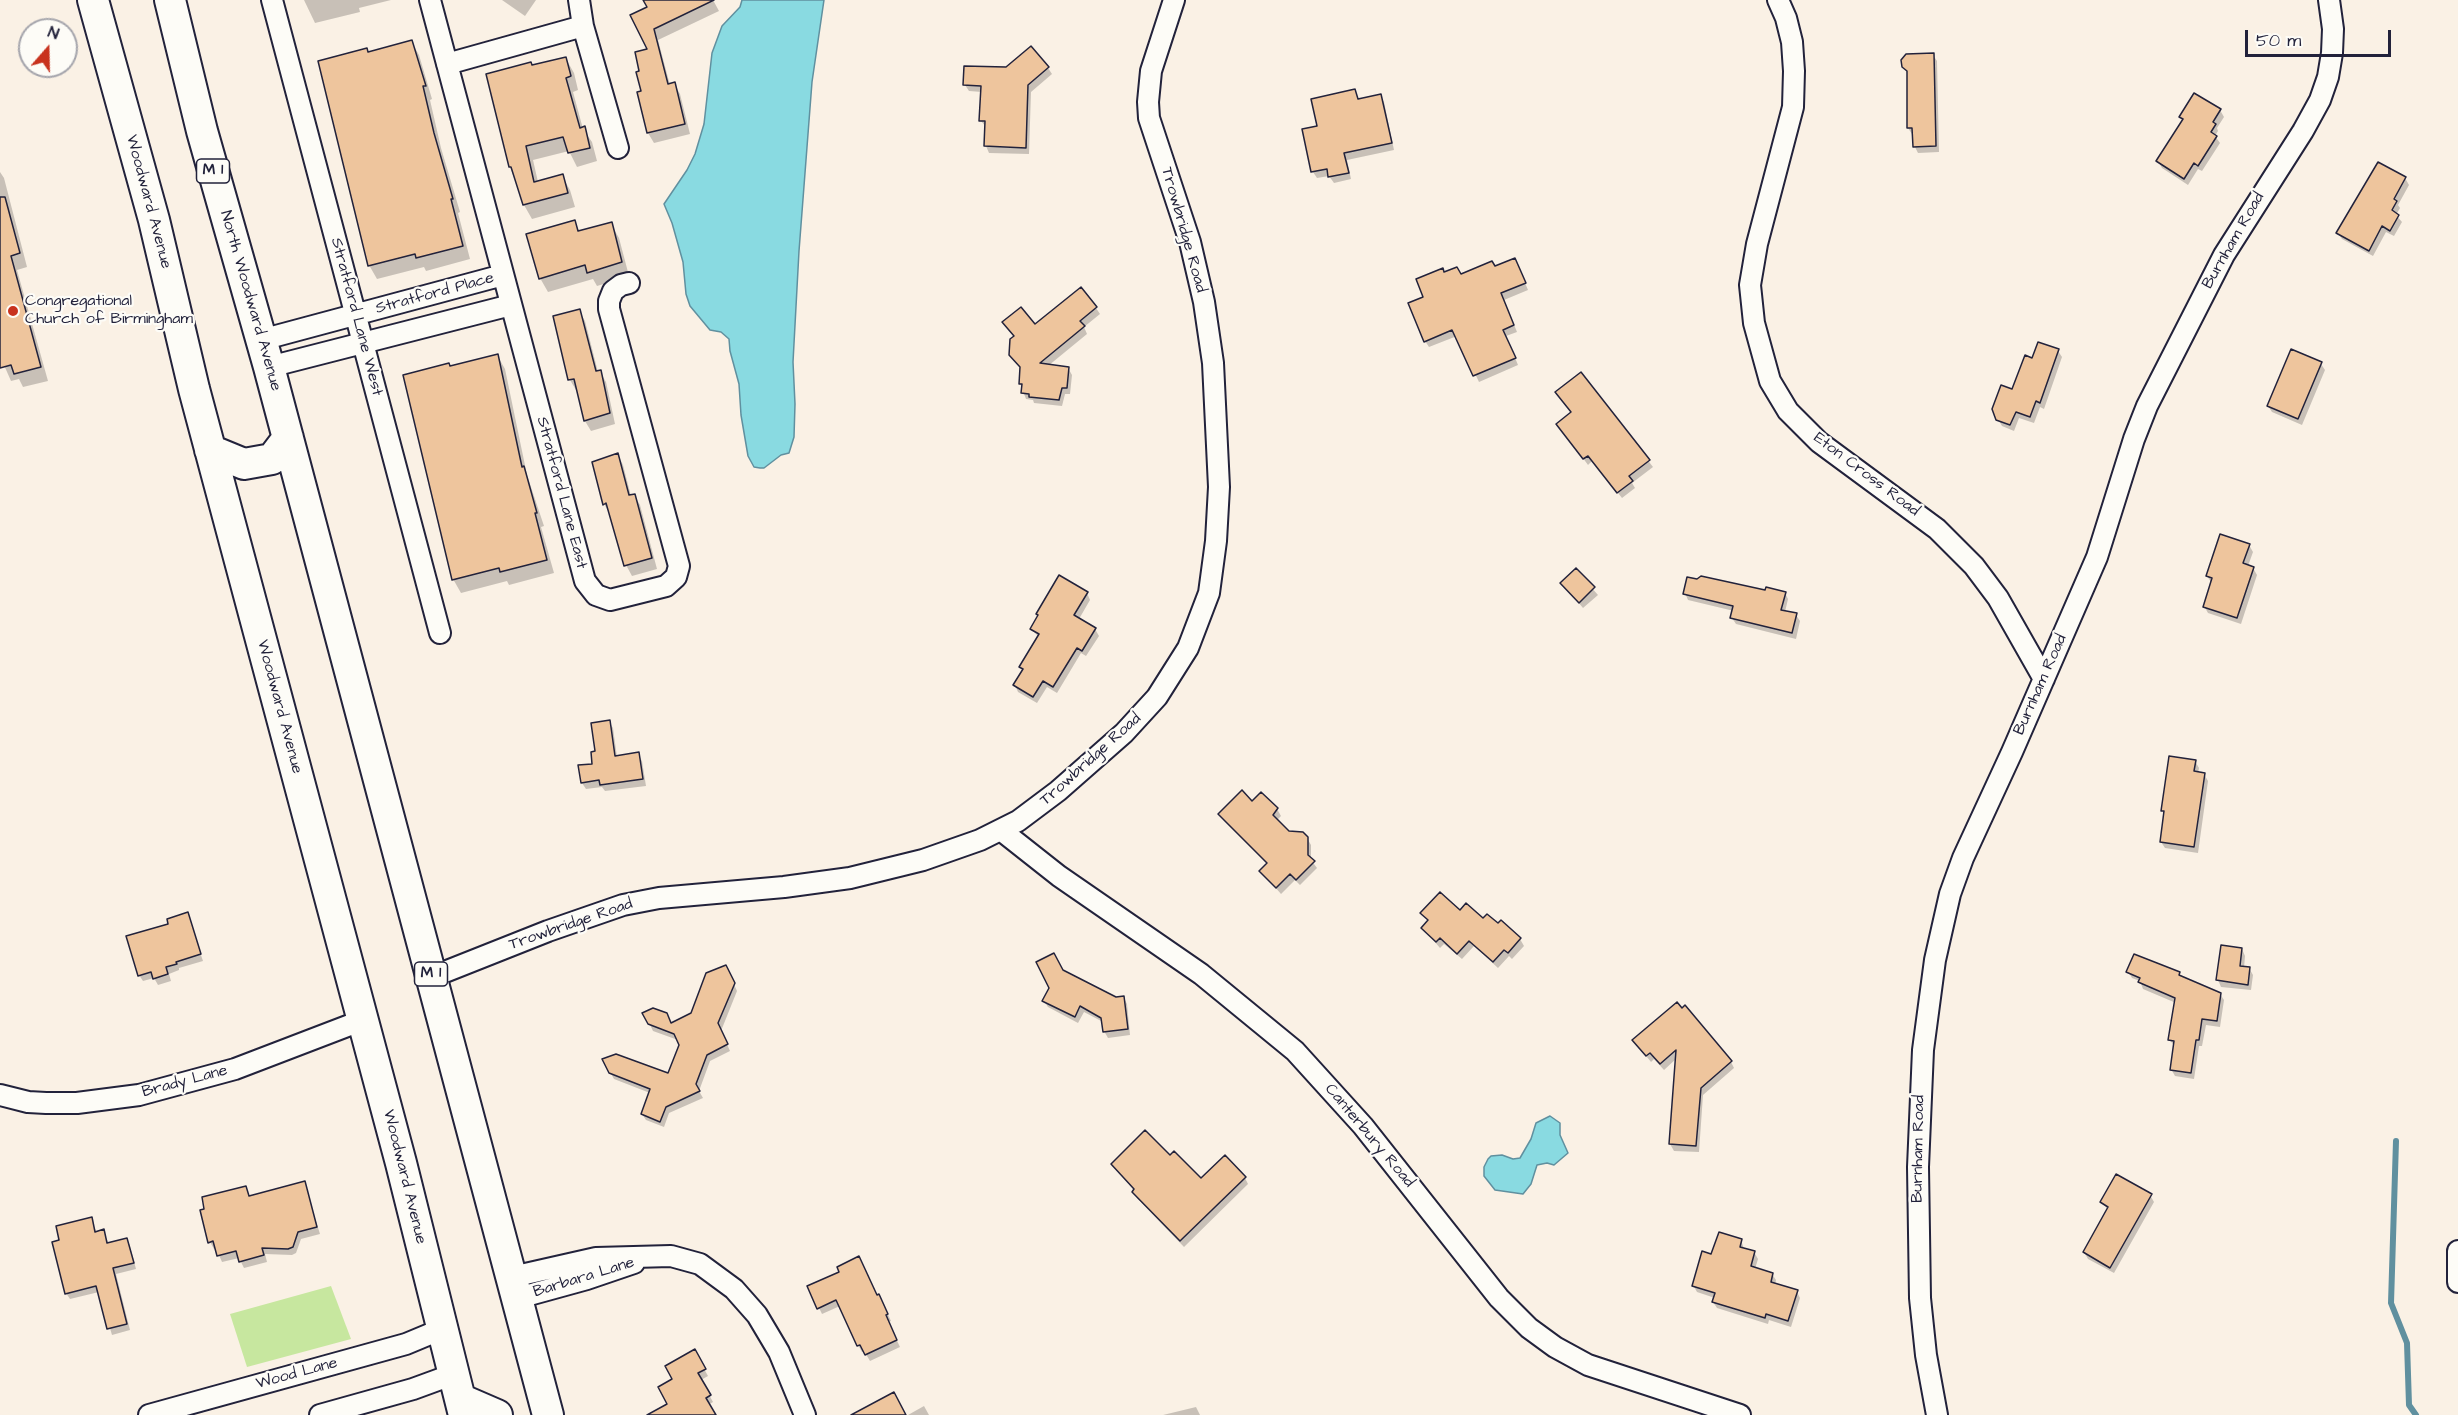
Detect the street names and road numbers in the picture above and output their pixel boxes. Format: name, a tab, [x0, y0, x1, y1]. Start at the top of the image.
street label: Woodward Avenue	[121, 133, 175, 271]
road number: M 1	[196, 159, 230, 183]
street label: Trowbridge Road	[1156, 165, 1210, 295]
street label: Burnham Road	[2199, 189, 2269, 293]
street label: North Woodward Avenue	[215, 209, 285, 393]
street label: Stratford Lane West	[326, 236, 386, 398]
street label: Stratford Place	[374, 269, 496, 319]
street label: Stratford Lane East	[531, 415, 591, 571]
street label: Eton Cross Road	[1809, 429, 1923, 521]
street label: Burnham Road	[2010, 632, 2072, 738]
street label: Woodward Avenue	[252, 638, 306, 776]
street label: Trowbridge Road	[1037, 710, 1145, 810]
street label: Trowbridge Road	[507, 895, 635, 955]
road number: M 1	[414, 962, 448, 986]
street label: Brady Lane	[140, 1061, 230, 1103]
street label: Canterbury Road	[1320, 1080, 1418, 1192]
street label: Burnham Road	[1908, 1095, 1930, 1203]
street label: Woodward Avenue	[378, 1108, 430, 1246]
street label: Barbara Lane	[531, 1254, 637, 1302]
street label: Wood Lane	[254, 1354, 340, 1394]

